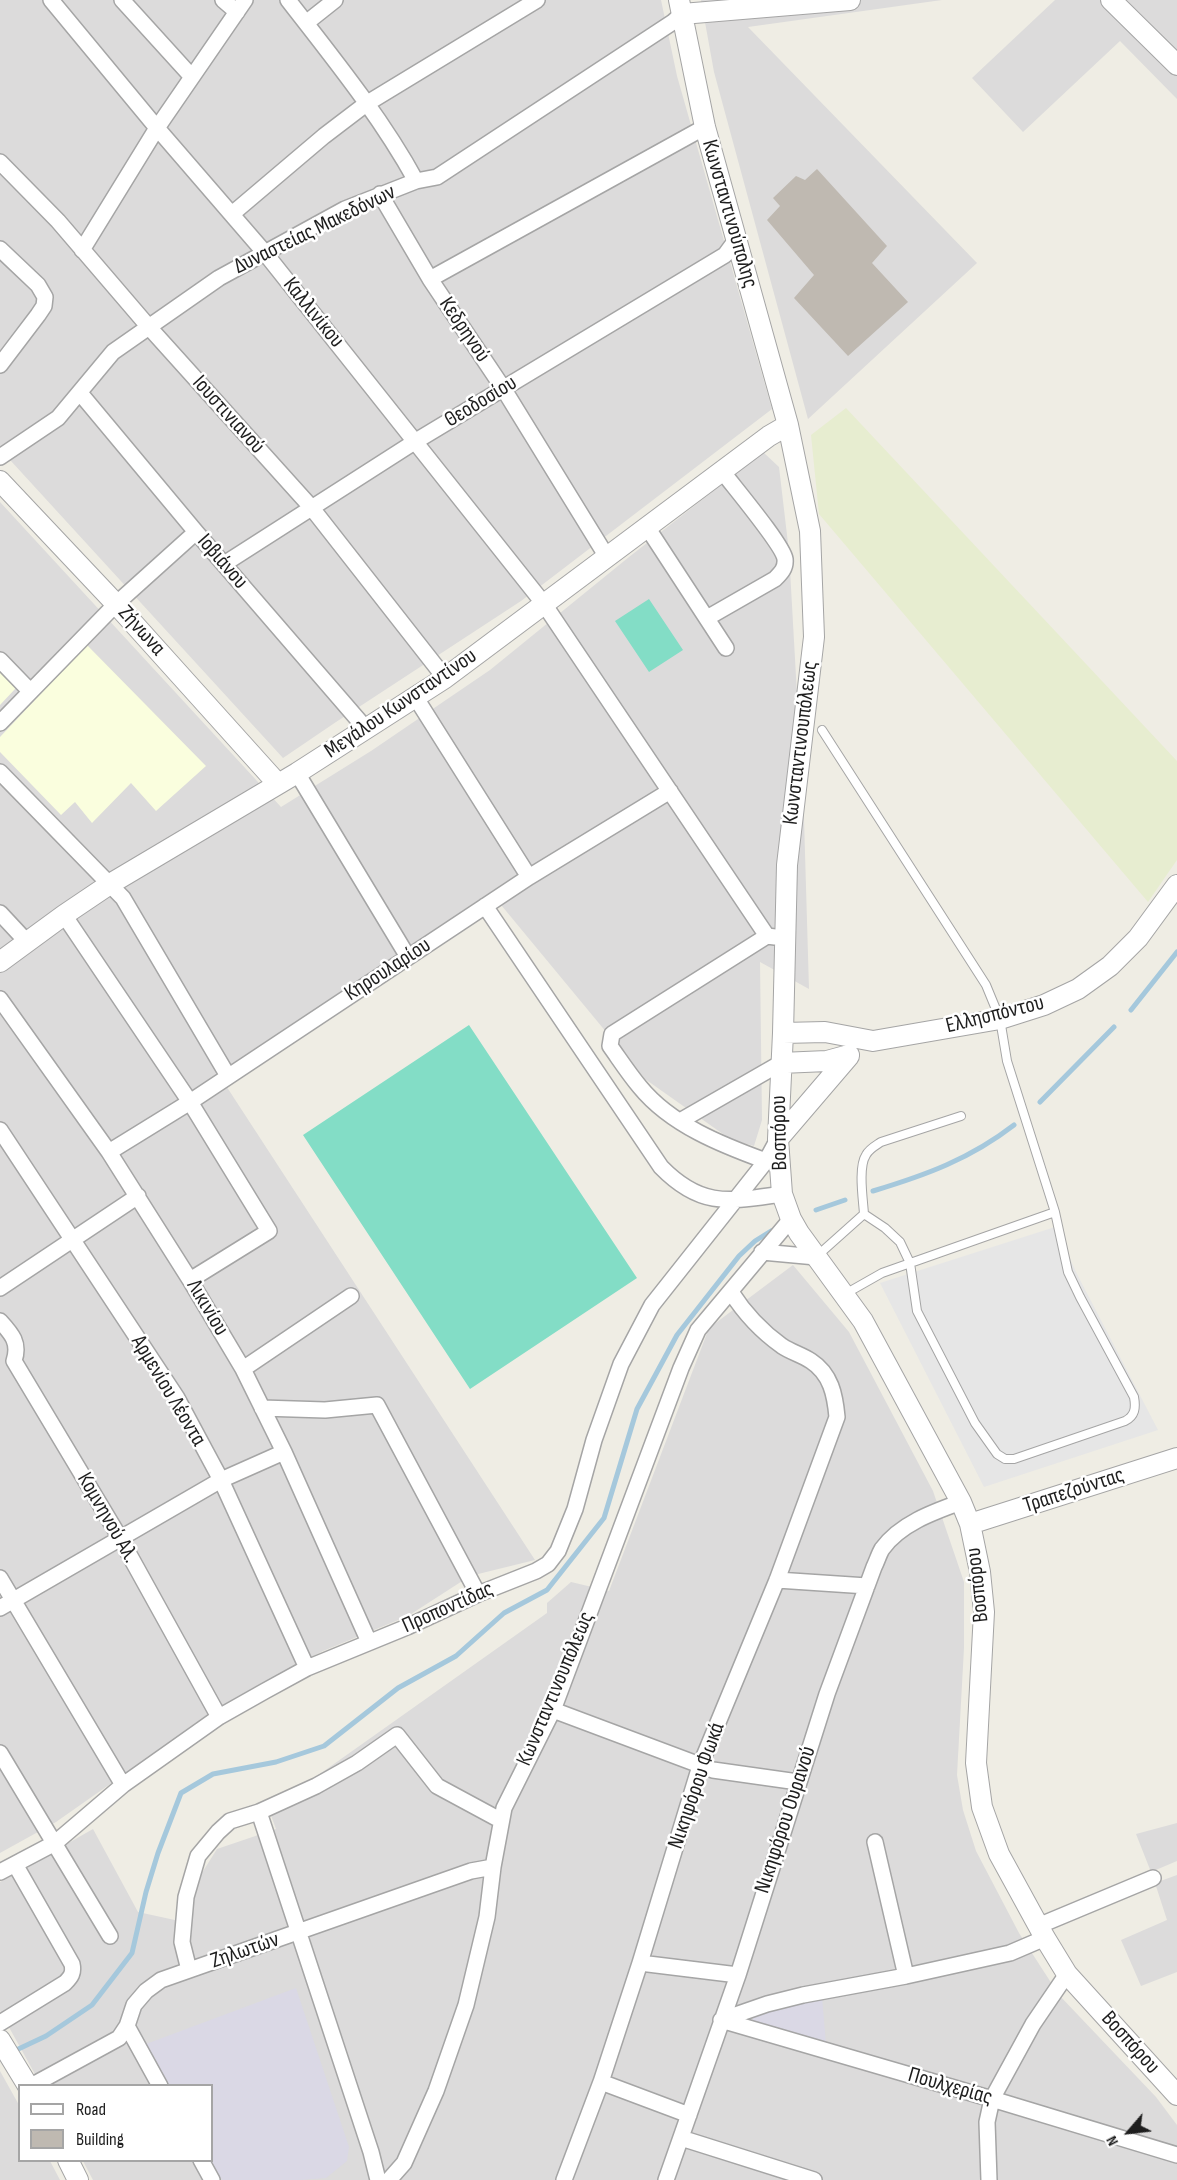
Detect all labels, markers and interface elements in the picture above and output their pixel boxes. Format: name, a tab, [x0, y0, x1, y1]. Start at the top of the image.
street label: Κωνσταντινούπολης	[695, 137, 763, 291]
street label: Δυναστείας Μακεδόνων	[230, 180, 400, 280]
street label: Καλλινίκου	[277, 273, 349, 353]
street label: Κεδρηνού	[433, 292, 495, 368]
street label: Ιουστινιανού	[186, 370, 270, 460]
street label: Θεοδοσίου	[440, 370, 522, 434]
street label: Ιοβιάνου	[191, 529, 253, 595]
street label: Ζήνωνα	[112, 601, 170, 661]
street label: Μεγάλου Κωνσταντίνου	[320, 643, 482, 765]
street label: Κωνσταντινουπόλεως	[778, 660, 824, 826]
street label: Κηρουλαρίου	[340, 932, 436, 1008]
street label: Ελλησπόντου	[943, 990, 1047, 1040]
street label: Βοσπόρου	[766, 1095, 794, 1171]
street label: Λικινίου	[180, 1275, 234, 1341]
street label: Αρμενίου Λέοντα	[125, 1331, 211, 1451]
street label: Τραπεζούντας	[1020, 1462, 1128, 1520]
street label: Κομνηνού Αλ.	[71, 1468, 143, 1568]
street label: Βοσπόρου	[961, 1546, 995, 1624]
street label: Προποντίδας	[398, 1576, 498, 1640]
street label: Κωνσταντινουπόλεως	[512, 1608, 600, 1770]
street label: Νικηφόρου Φωκά	[663, 1719, 731, 1853]
street label: Νικηφόρου Ουρανού	[750, 1743, 822, 1897]
street label: Ζηλωτών	[207, 1927, 283, 1975]
street label: Βοσπόρου	[1095, 2006, 1165, 2080]
street label: Πουλχερίας	[905, 2062, 995, 2112]
legend	[18, 2084, 213, 2162]
text: Road	[76, 2099, 106, 2120]
north arrow	[1099, 2102, 1159, 2162]
text: Building	[76, 2129, 124, 2150]
text: N	[1102, 2132, 1123, 2149]

